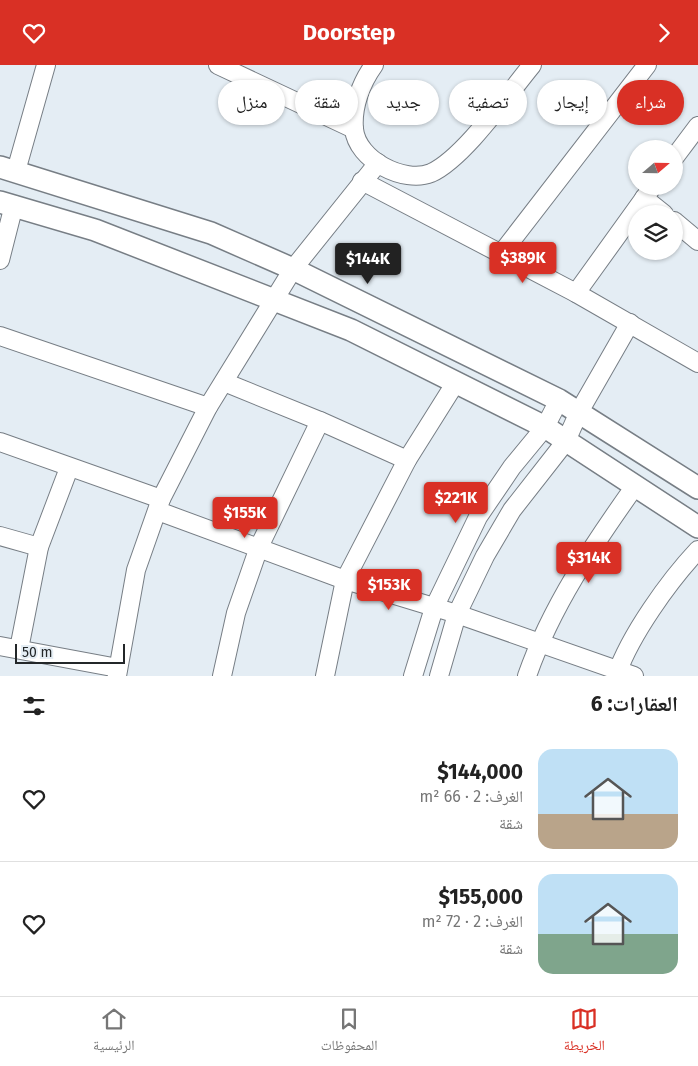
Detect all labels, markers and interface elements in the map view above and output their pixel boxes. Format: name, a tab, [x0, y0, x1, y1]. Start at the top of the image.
icon: heart	[20, 19, 48, 47]
text: Doorstep	[303, 19, 395, 46]
icon: forward	[650, 19, 678, 47]
chip: منزل	[218, 80, 285, 125]
chip: شقة	[295, 80, 358, 125]
chip: جديد	[368, 80, 439, 125]
chip: تصفية	[449, 80, 527, 125]
chip: إيجار	[537, 80, 607, 125]
chip: شراء	[617, 80, 684, 125]
north arrow	[628, 140, 682, 195]
map controls	[628, 140, 683, 260]
button: layers	[628, 205, 683, 260]
pin: $389K	[488, 241, 558, 284]
pin: $144K	[333, 243, 403, 285]
text: $389K	[500, 248, 546, 267]
text: $144K	[346, 249, 390, 268]
pin: $221K	[421, 481, 491, 524]
text: $221K	[435, 488, 477, 507]
pin: $155K	[210, 497, 280, 539]
text: $155K	[224, 503, 266, 522]
pin: $314K	[554, 541, 624, 584]
text: $314K	[567, 548, 611, 567]
pin: $153K	[354, 569, 424, 611]
text: $153K	[368, 575, 410, 594]
scale bar	[15, 641, 125, 664]
text: 50 m	[22, 644, 53, 661]
text: العقارات: 6	[591, 691, 678, 717]
icon: filters	[20, 692, 48, 720]
text: $144,000	[437, 759, 523, 785]
icon: home	[578, 769, 638, 829]
icon: heart	[20, 785, 48, 813]
text: الغرف: 2 · 66 m²	[419, 787, 523, 806]
text: شقة	[499, 814, 523, 833]
text: $155,000	[438, 884, 523, 910]
icon: home	[578, 894, 638, 954]
icon: heart	[20, 910, 48, 938]
text: الغرف: 2 · 72 m²	[422, 912, 523, 931]
text: شقة	[499, 939, 523, 958]
tab: الرئيسية	[93, 1005, 135, 1059]
tab: المحفوظات	[321, 1005, 378, 1059]
tab: الخريطة	[564, 1005, 605, 1059]

